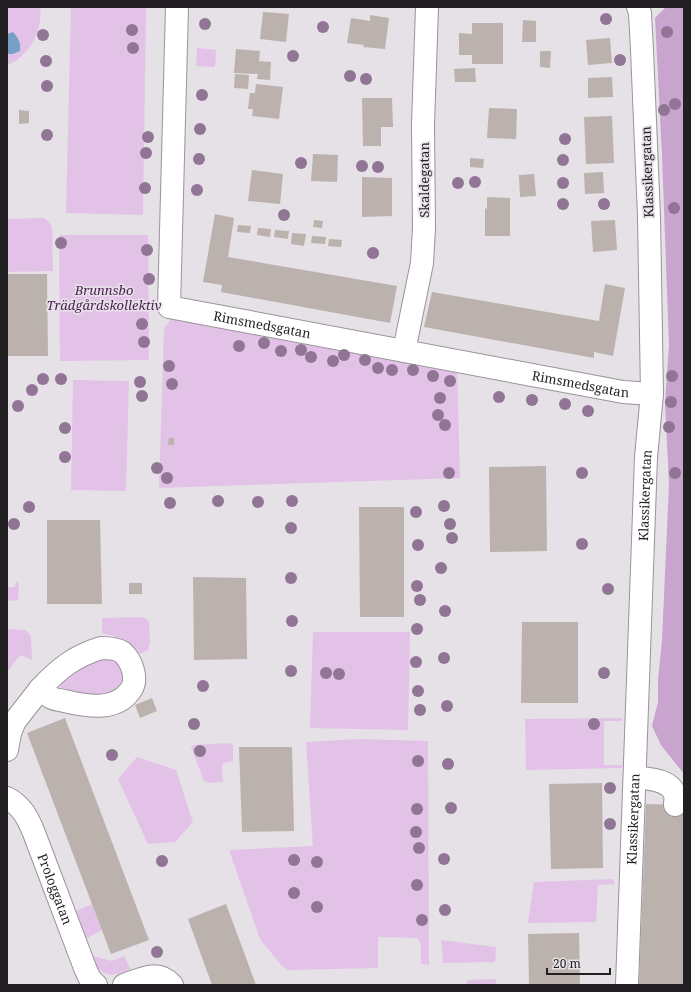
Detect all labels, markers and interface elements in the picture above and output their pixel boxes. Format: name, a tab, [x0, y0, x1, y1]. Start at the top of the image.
street label: Klassikergatan	[636, 125, 658, 218]
street label: Skaldegatan	[415, 142, 433, 218]
park label: Brunnsbo Trädgårdskollektiv	[46, 281, 162, 314]
street label: Rimsmedsgatan	[212, 307, 313, 342]
street label: Rimsmedsgatan	[531, 366, 631, 401]
street label: Klassikergatan	[634, 448, 656, 541]
street label: Klassikergatan	[622, 772, 644, 865]
street label: Prologgatan	[34, 851, 77, 928]
scale bar	[547, 950, 610, 976]
text: 20 m	[553, 955, 581, 972]

